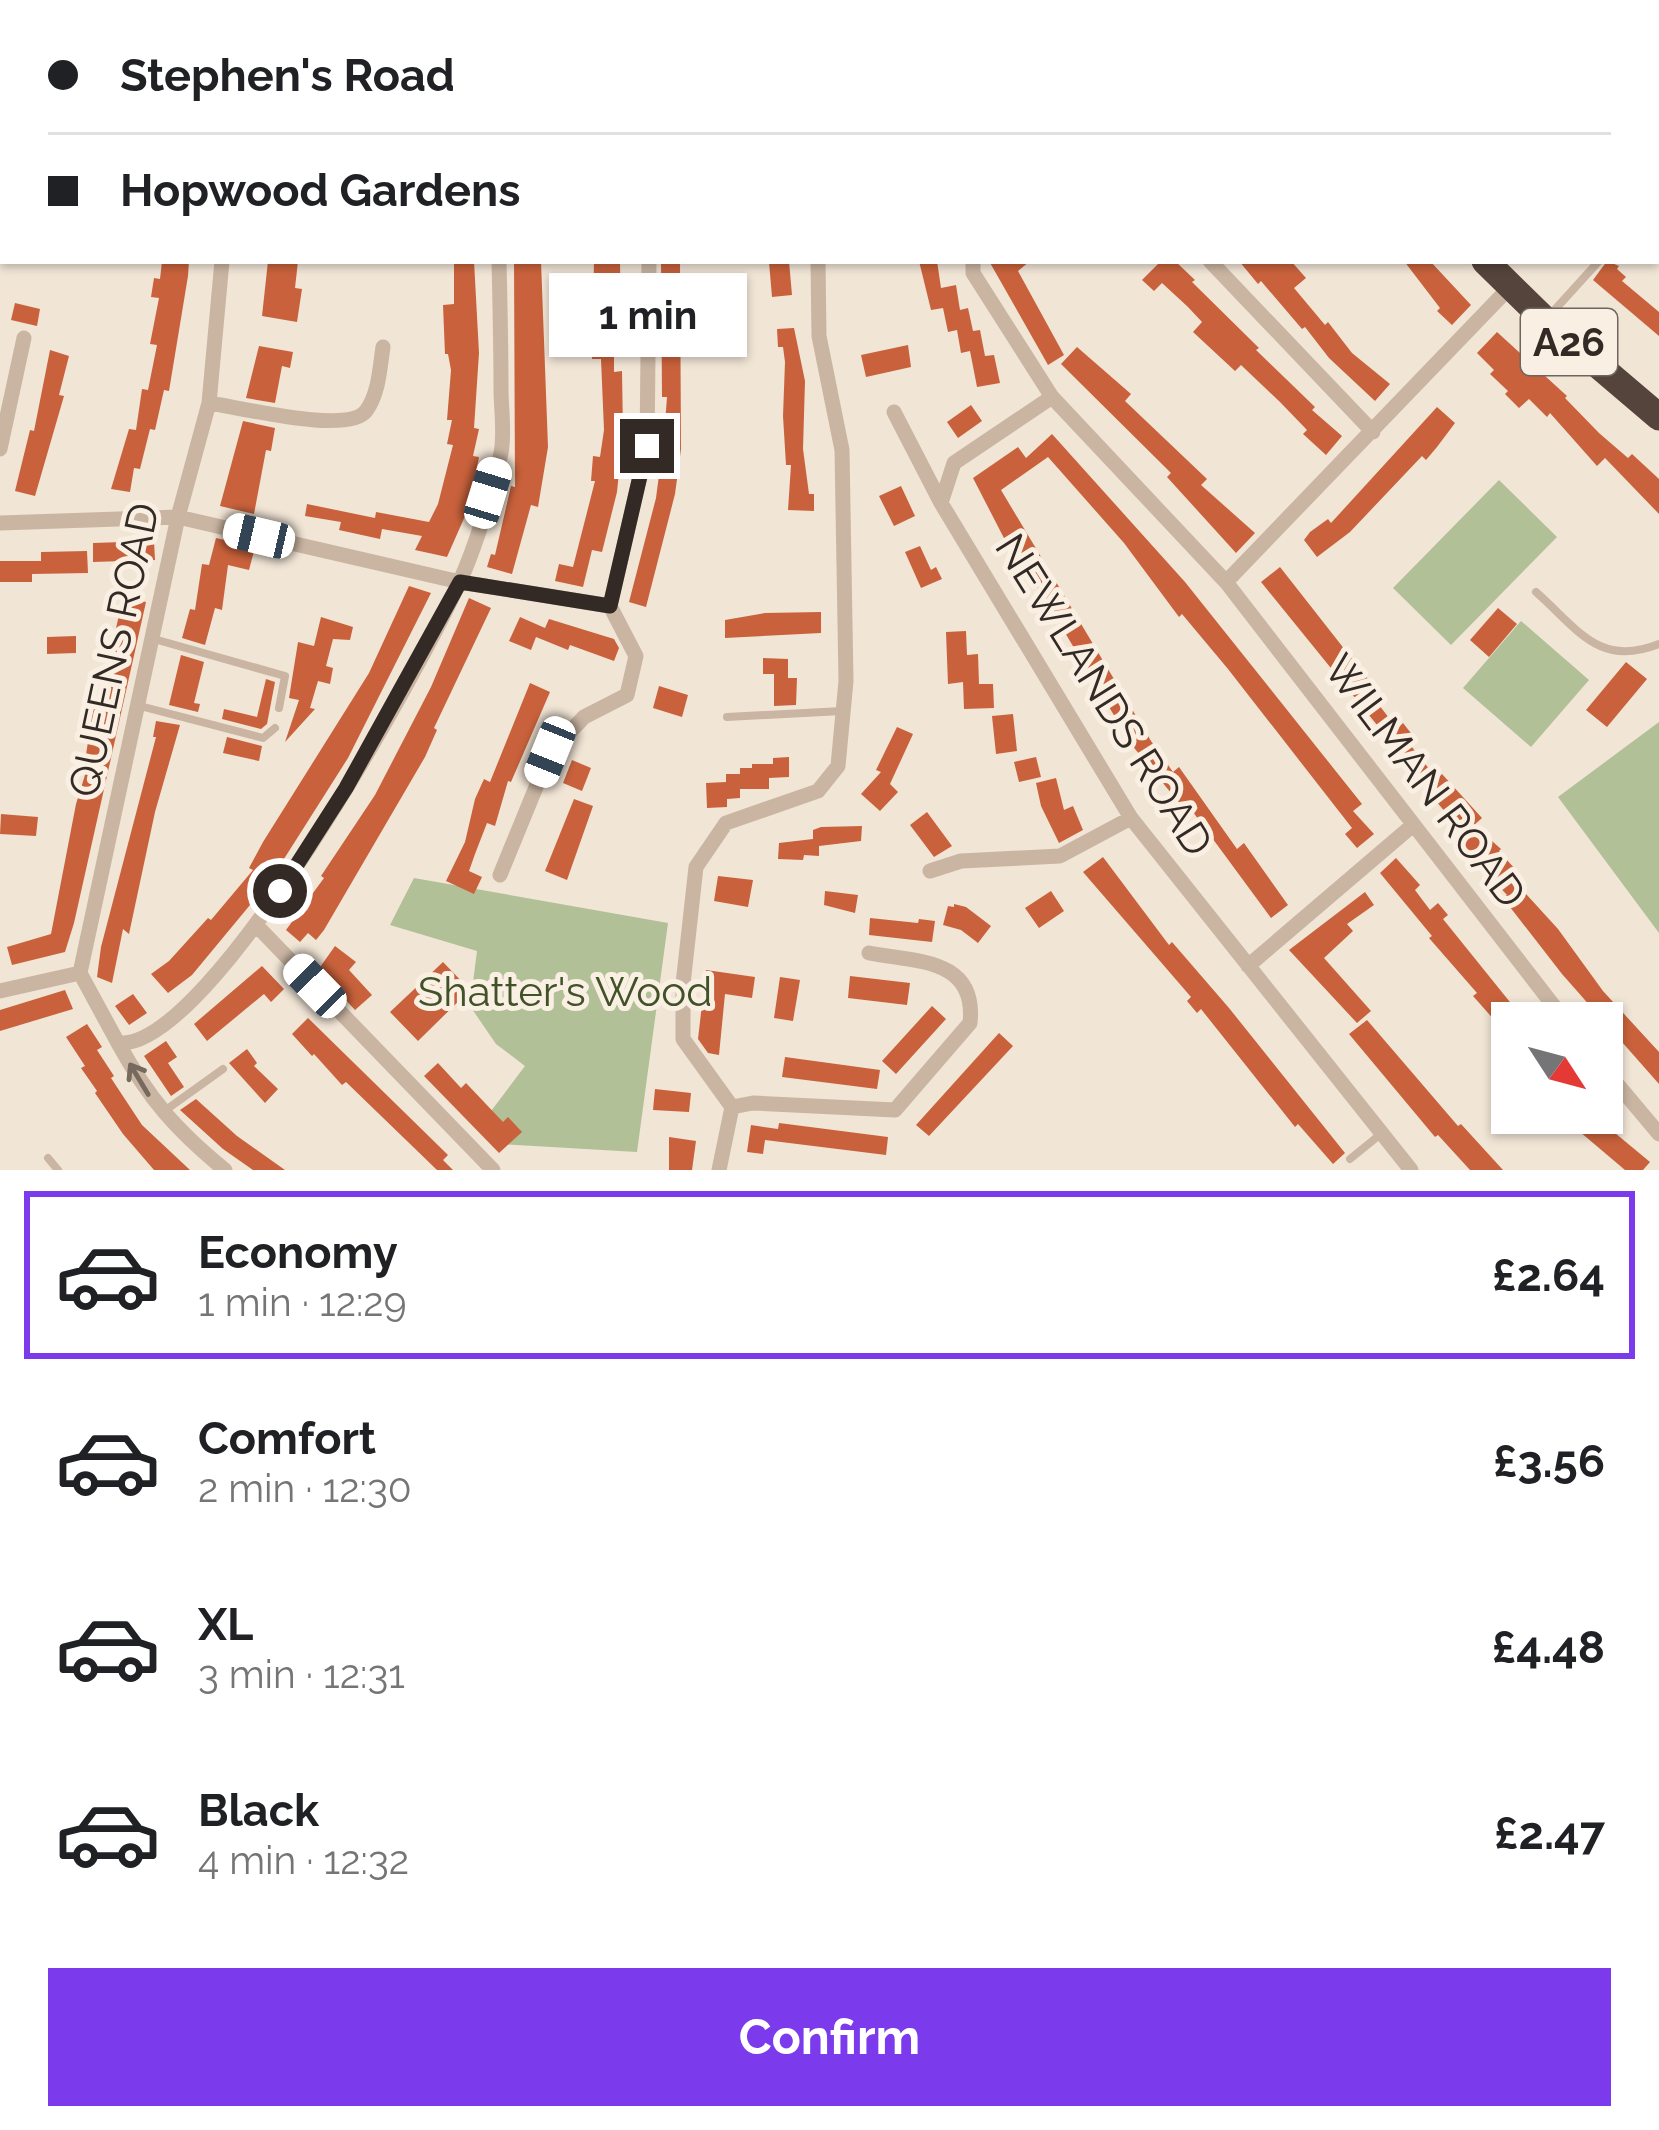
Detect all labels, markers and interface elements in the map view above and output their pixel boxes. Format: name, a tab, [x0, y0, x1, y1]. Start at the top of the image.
text: Stephen's Road	[120, 49, 455, 102]
text: Hopwood Gardens	[120, 164, 520, 217]
callout: 1 min	[548, 272, 746, 356]
text: 1 min	[599, 292, 697, 338]
road number: A26	[1521, 309, 1617, 375]
route end	[620, 419, 674, 473]
car	[460, 453, 516, 533]
street label: QUEENS ROAD	[59, 499, 169, 801]
car	[220, 510, 298, 562]
street label: NEWLANDS ROAD	[985, 525, 1223, 865]
street label: WILMAN ROAD	[1314, 645, 1536, 917]
car	[520, 712, 580, 792]
route start	[253, 864, 307, 918]
car	[277, 948, 353, 1024]
park label: Shatter's Wood	[418, 967, 712, 1016]
north arrow	[1491, 1002, 1623, 1134]
map controls	[1491, 1002, 1623, 1134]
one-way arrow	[127, 1063, 151, 1097]
icon: car	[54, 1221, 162, 1329]
text: Economy	[198, 1226, 398, 1279]
text: £2.64	[1492, 1249, 1605, 1302]
text: 1 min · 12:29	[198, 1279, 407, 1325]
icon: car	[54, 1407, 162, 1515]
text: Comfort	[198, 1412, 376, 1465]
text: £3.56	[1493, 1435, 1605, 1488]
text: 2 min · 12:30	[198, 1465, 412, 1511]
icon: car	[54, 1593, 162, 1701]
text: XL	[198, 1598, 253, 1651]
text: £4.48	[1492, 1621, 1605, 1674]
text: 3 min · 12:31	[198, 1651, 405, 1697]
icon: car	[54, 1779, 162, 1887]
text: Black	[198, 1784, 319, 1837]
text: £2.47	[1494, 1807, 1605, 1860]
text: 4 min · 12:32	[198, 1837, 409, 1883]
button: Confirm	[48, 1968, 1611, 2106]

